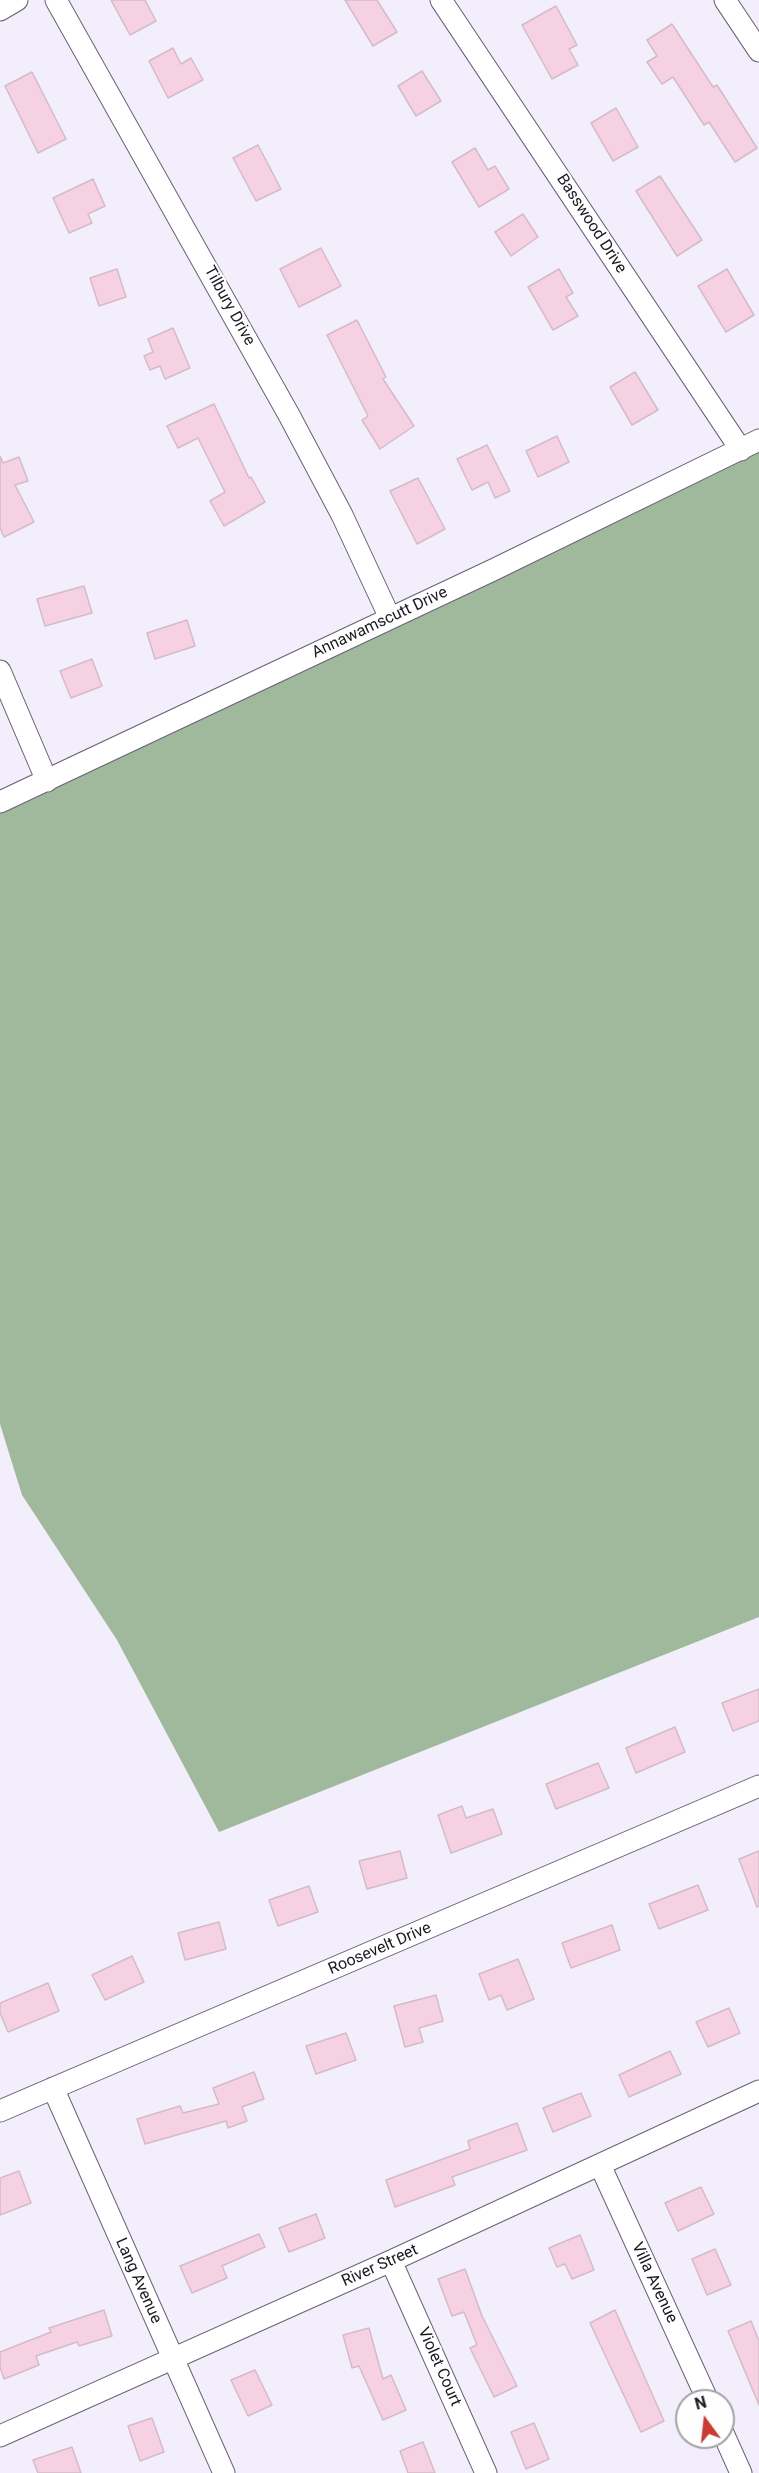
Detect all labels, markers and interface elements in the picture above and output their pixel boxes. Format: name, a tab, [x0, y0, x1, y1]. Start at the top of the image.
street label: Basswood Drive	[552, 171, 630, 277]
street label: Tilbury Drive	[199, 263, 259, 349]
street label: Annawamscutt Drive	[309, 583, 451, 663]
street label: Roosevelt Drive	[326, 1919, 434, 1979]
street label: Lang Avenue	[111, 2235, 165, 2327]
street label: Villa Avenue	[627, 2240, 681, 2326]
street label: River Street	[339, 2241, 421, 2291]
street label: Violet Court	[413, 2325, 465, 2409]
north arrow	[675, 2389, 735, 2449]
text: N	[693, 2392, 709, 2414]

